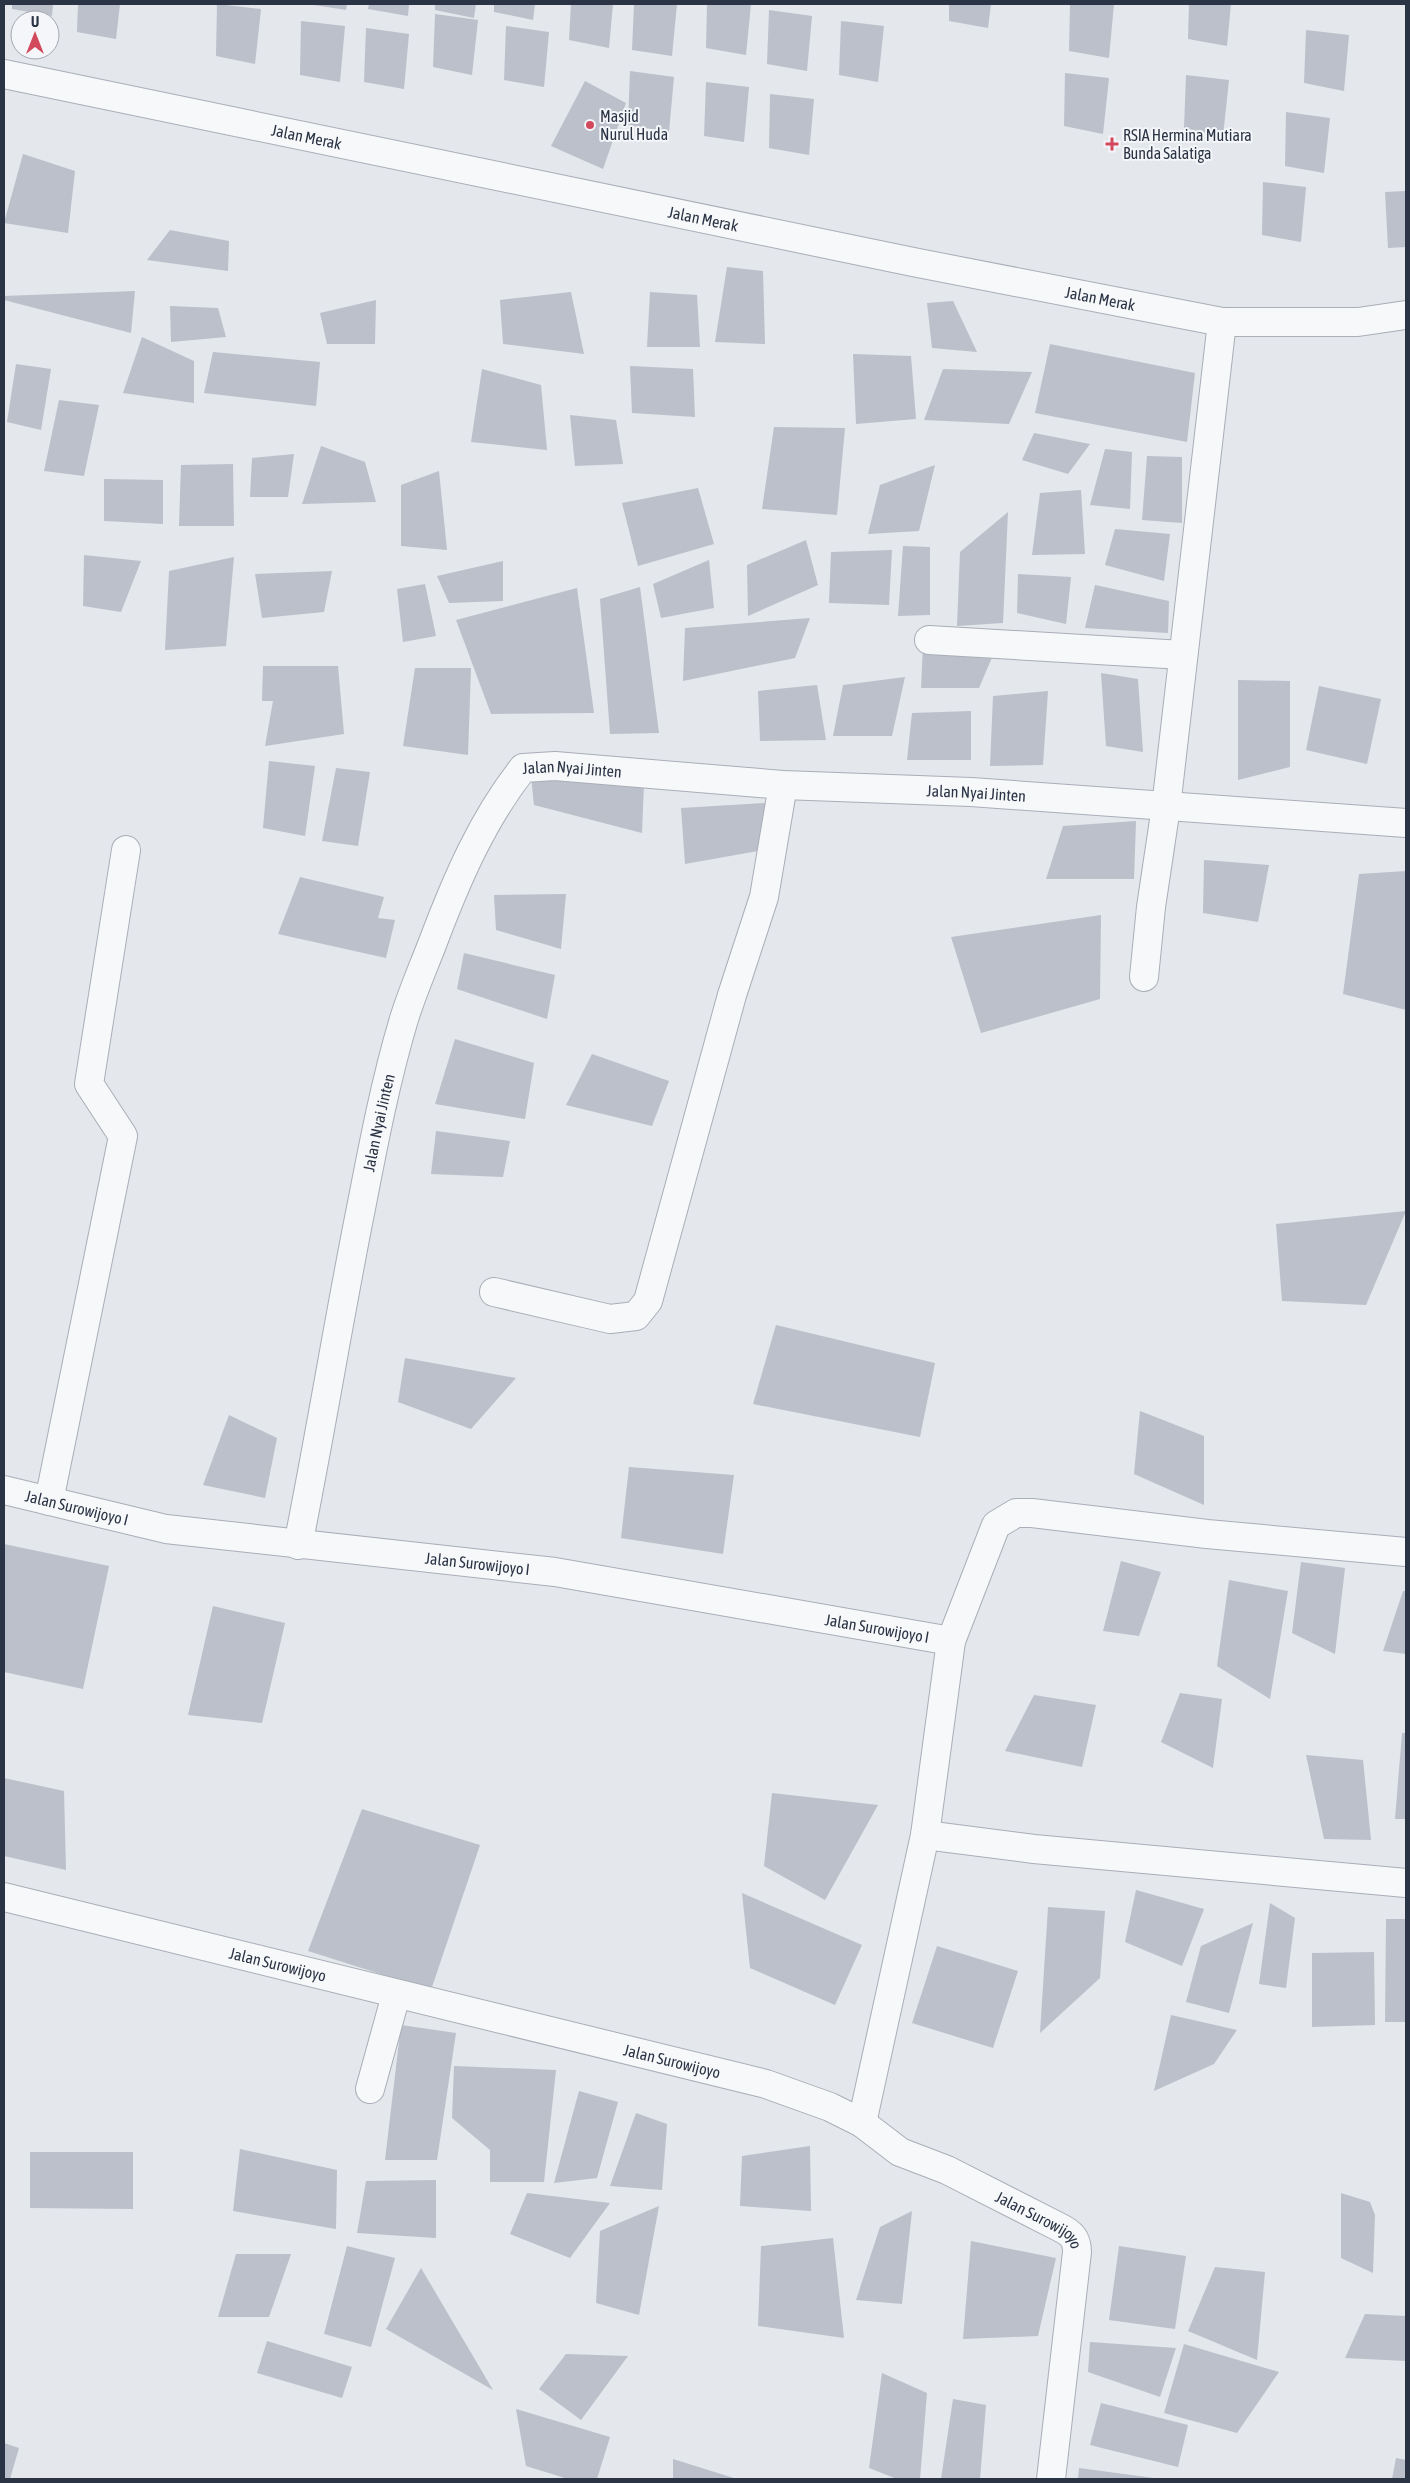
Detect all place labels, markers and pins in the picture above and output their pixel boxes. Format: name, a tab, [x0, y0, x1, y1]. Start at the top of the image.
place label: Masjid Nurul Huda	[600, 107, 668, 143]
marker: Masjid Nurul Huda	[584, 119, 596, 131]
place label: RSIA Hermina Mutiara Bunda Salatiga	[1123, 126, 1252, 163]
marker: RSIA Hermina Mutiara Bunda Salatiga	[1105, 137, 1119, 151]

